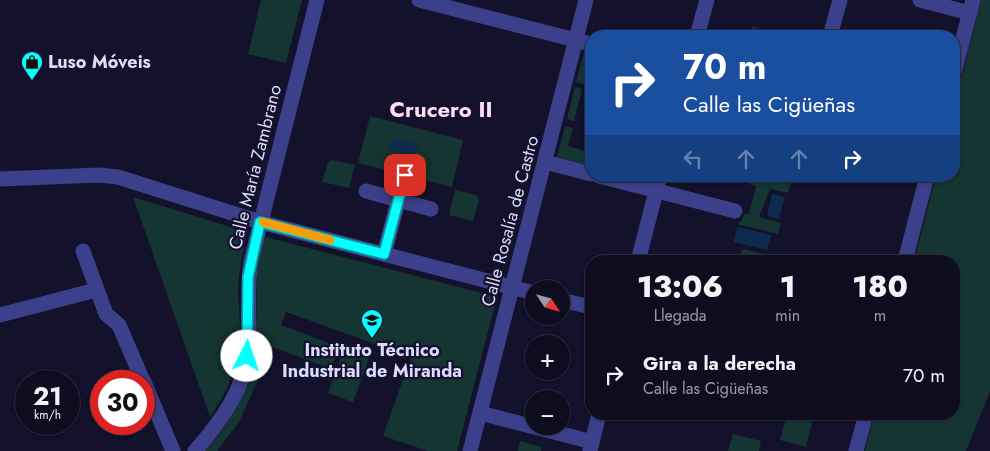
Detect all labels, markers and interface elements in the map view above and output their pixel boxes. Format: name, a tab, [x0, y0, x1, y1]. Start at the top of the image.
text: 70 m	[683, 42, 766, 92]
place label: Luso Móveis	[48, 49, 151, 75]
shop icon: Luso Móveis	[20, 50, 44, 81]
icon: right	[600, 50, 665, 115]
street label: Calle María Zambrano	[222, 82, 288, 252]
text: Calle las Cigüeñas	[683, 88, 855, 120]
district label: Crucero II	[390, 93, 492, 125]
street label: Calle Rosalía de Castro	[475, 133, 545, 309]
icon: left	[679, 145, 707, 173]
icon: ahead	[732, 145, 760, 173]
icon: ahead	[785, 145, 813, 173]
icon: right	[838, 145, 866, 173]
pin	[384, 154, 426, 196]
icon: arrive	[391, 161, 419, 189]
text: 13:06	[637, 265, 723, 308]
text: 1	[780, 265, 796, 308]
text: 180	[852, 265, 908, 308]
north arrow	[525, 280, 570, 325]
map controls	[525, 280, 570, 435]
text: Llegada	[654, 304, 706, 327]
text: min	[775, 304, 800, 327]
text: m	[874, 304, 886, 327]
school or university icon: Instituto Técnico Industrial de Miranda	[360, 308, 384, 339]
position arrow	[220, 329, 272, 381]
button: +	[525, 335, 570, 380]
place label: Instituto Técnico Industrial de Miranda	[282, 337, 462, 384]
text: Gira a la derecha	[643, 350, 796, 377]
icon: right	[600, 361, 628, 389]
text: 70 m	[903, 362, 945, 389]
speed limit sign: 30	[90, 370, 155, 435]
text: Calle las Cigüeñas	[643, 377, 768, 400]
text: 21	[33, 378, 62, 414]
button: −	[525, 390, 570, 435]
text: km/h	[34, 406, 61, 424]

